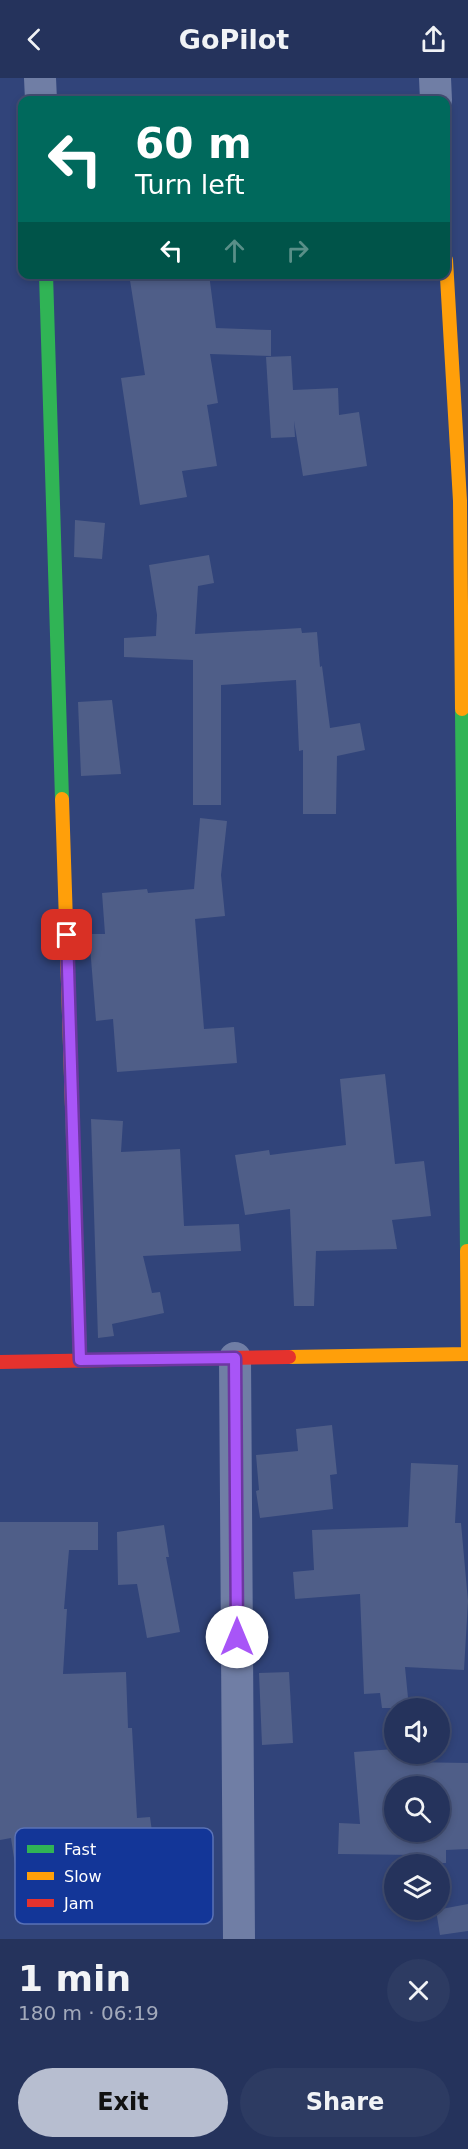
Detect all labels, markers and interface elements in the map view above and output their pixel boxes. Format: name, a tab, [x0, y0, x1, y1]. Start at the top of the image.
icon: back	[18, 23, 51, 56]
icon: share	[417, 23, 450, 56]
text: GoPilot	[179, 24, 289, 55]
text: 60 m	[135, 119, 252, 168]
icon: left	[36, 120, 114, 198]
text: Turn left	[135, 169, 245, 200]
icon: left	[155, 234, 188, 267]
icon: ahead	[218, 234, 251, 267]
icon: right	[281, 234, 314, 267]
pin	[41, 909, 92, 960]
icon: arrive	[50, 918, 83, 951]
position arrow	[205, 1605, 269, 1669]
map controls	[384, 1698, 450, 1920]
button: sound	[384, 1698, 450, 1764]
button: search	[384, 1776, 450, 1842]
legend	[15, 1828, 213, 1924]
text: Fast	[64, 1840, 96, 1859]
button: layers	[384, 1854, 450, 1920]
text: Slow	[64, 1867, 101, 1886]
text: Jam	[63, 1894, 94, 1913]
text: 1 min	[18, 1958, 131, 1999]
button: close	[387, 1959, 450, 2022]
text: 180 m · 06:19	[18, 2001, 159, 2025]
button: Exit	[18, 2068, 228, 2137]
button: Share	[240, 2068, 450, 2137]

